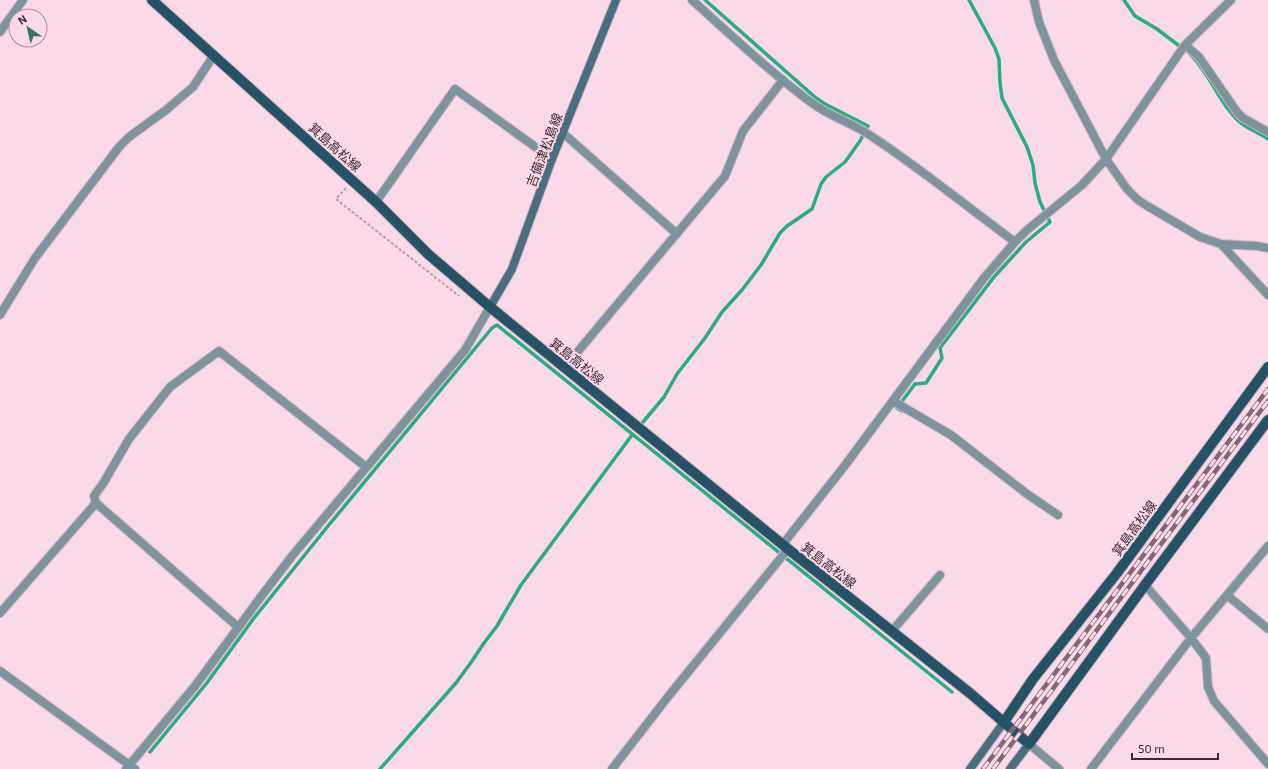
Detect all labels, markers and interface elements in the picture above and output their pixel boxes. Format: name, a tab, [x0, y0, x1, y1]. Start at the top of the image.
north arrow	[8, 8, 48, 48]
text: N	[15, 12, 29, 27]
street label: 吉備津松島線	[523, 111, 565, 189]
street label: 箕島高松線	[305, 119, 365, 175]
street label: 箕島高松線	[547, 334, 607, 388]
street label: 箕島高松線	[1108, 497, 1160, 559]
street label: 箕島高松線	[798, 539, 860, 591]
scale bar	[1132, 735, 1218, 761]
text: 50 m	[1138, 741, 1165, 755]

